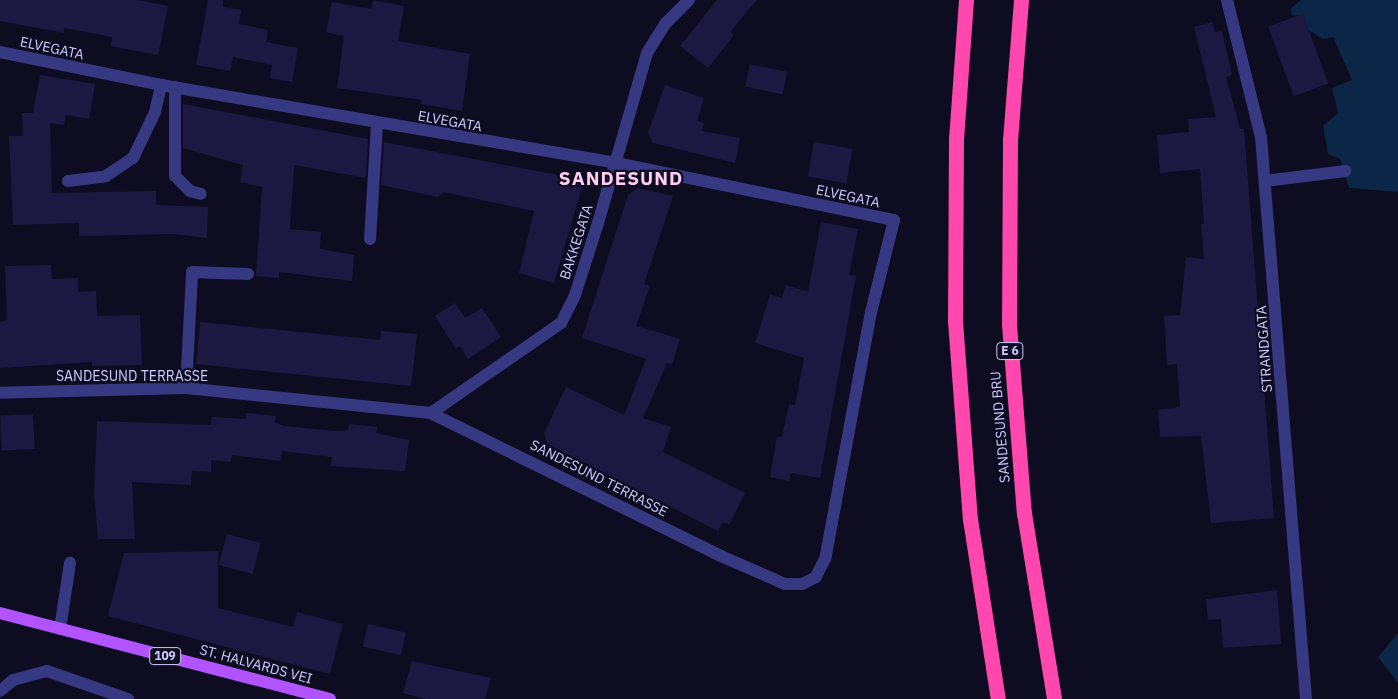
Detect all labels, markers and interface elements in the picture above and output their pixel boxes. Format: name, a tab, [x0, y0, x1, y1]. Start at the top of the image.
street label: ELVEGATA	[19, 33, 85, 63]
street label: ELVEGATA	[417, 107, 483, 135]
district label: SANDESUND	[558, 168, 684, 190]
street label: ELVEGATA	[815, 181, 881, 211]
street label: BAKKEGATA	[556, 202, 596, 282]
street label: STRANDGATA	[1253, 305, 1275, 393]
road number: E 6	[996, 342, 1024, 361]
street label: SANDESUND TERRASSE	[56, 368, 208, 384]
street label: SANDESUND BRU	[987, 370, 1013, 484]
street label: SANDESUND TERRASSE	[527, 436, 671, 520]
street label: ST. HALVARDS VEI	[198, 641, 314, 687]
road number: 109	[149, 646, 181, 666]

